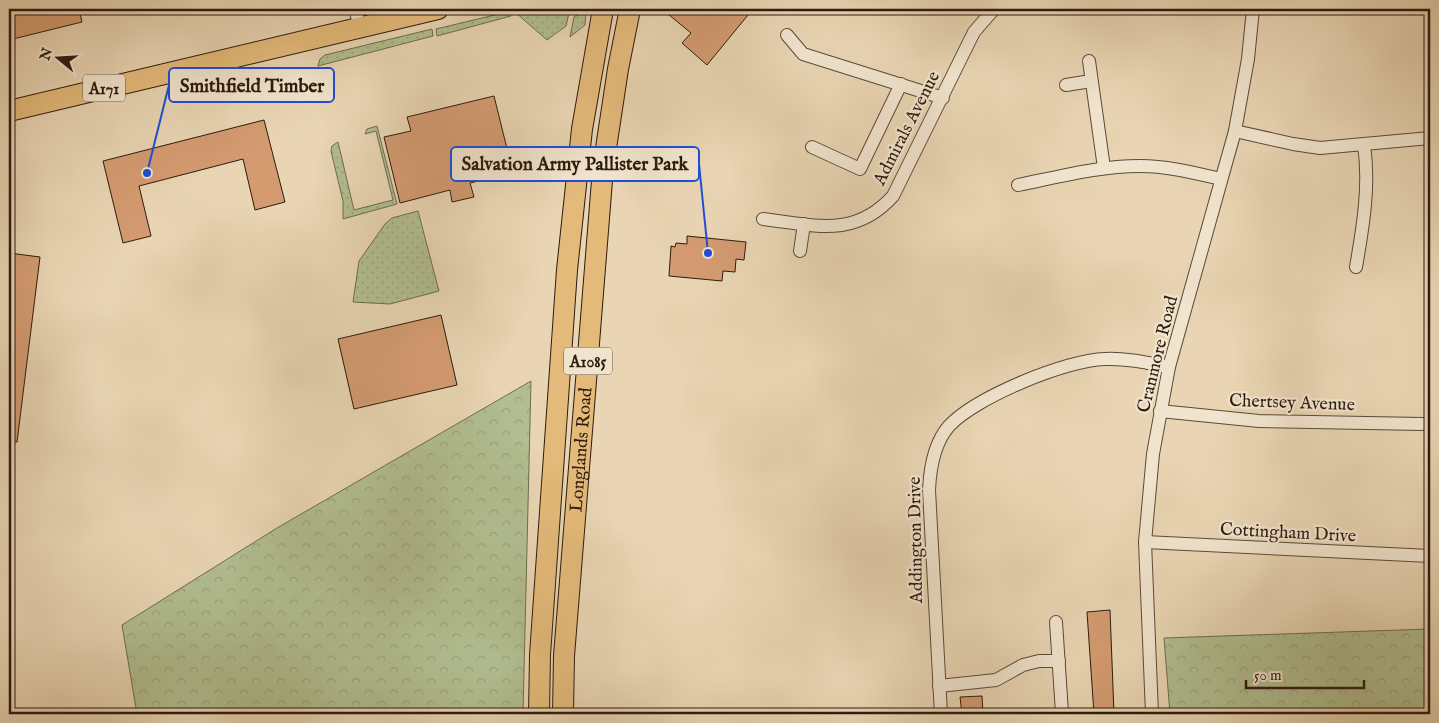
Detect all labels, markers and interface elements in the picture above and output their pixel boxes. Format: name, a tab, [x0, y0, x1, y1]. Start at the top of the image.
north arrow	[32, 32, 82, 82]
text: N	[36, 46, 57, 64]
callout: Smithfield Timber	[169, 68, 334, 102]
street label: Admirals Avenue	[868, 68, 946, 191]
road number: A171	[83, 75, 125, 102]
text: Smithfield Timber	[180, 75, 325, 99]
callout: Salvation Army Pallister Park	[451, 147, 699, 181]
text: Salvation Army Pallister Park	[461, 153, 689, 177]
street label: Cranmore Road	[1133, 293, 1184, 415]
road number: A1085	[564, 348, 612, 374]
street label: Longlands Road	[566, 386, 598, 513]
street label: Chertsey Avenue	[1229, 390, 1355, 417]
street label: Addington Drive	[904, 476, 929, 605]
street label: Cottingham Drive	[1219, 518, 1357, 549]
scale bar	[1246, 658, 1364, 690]
text: 50 m	[1254, 666, 1282, 685]

